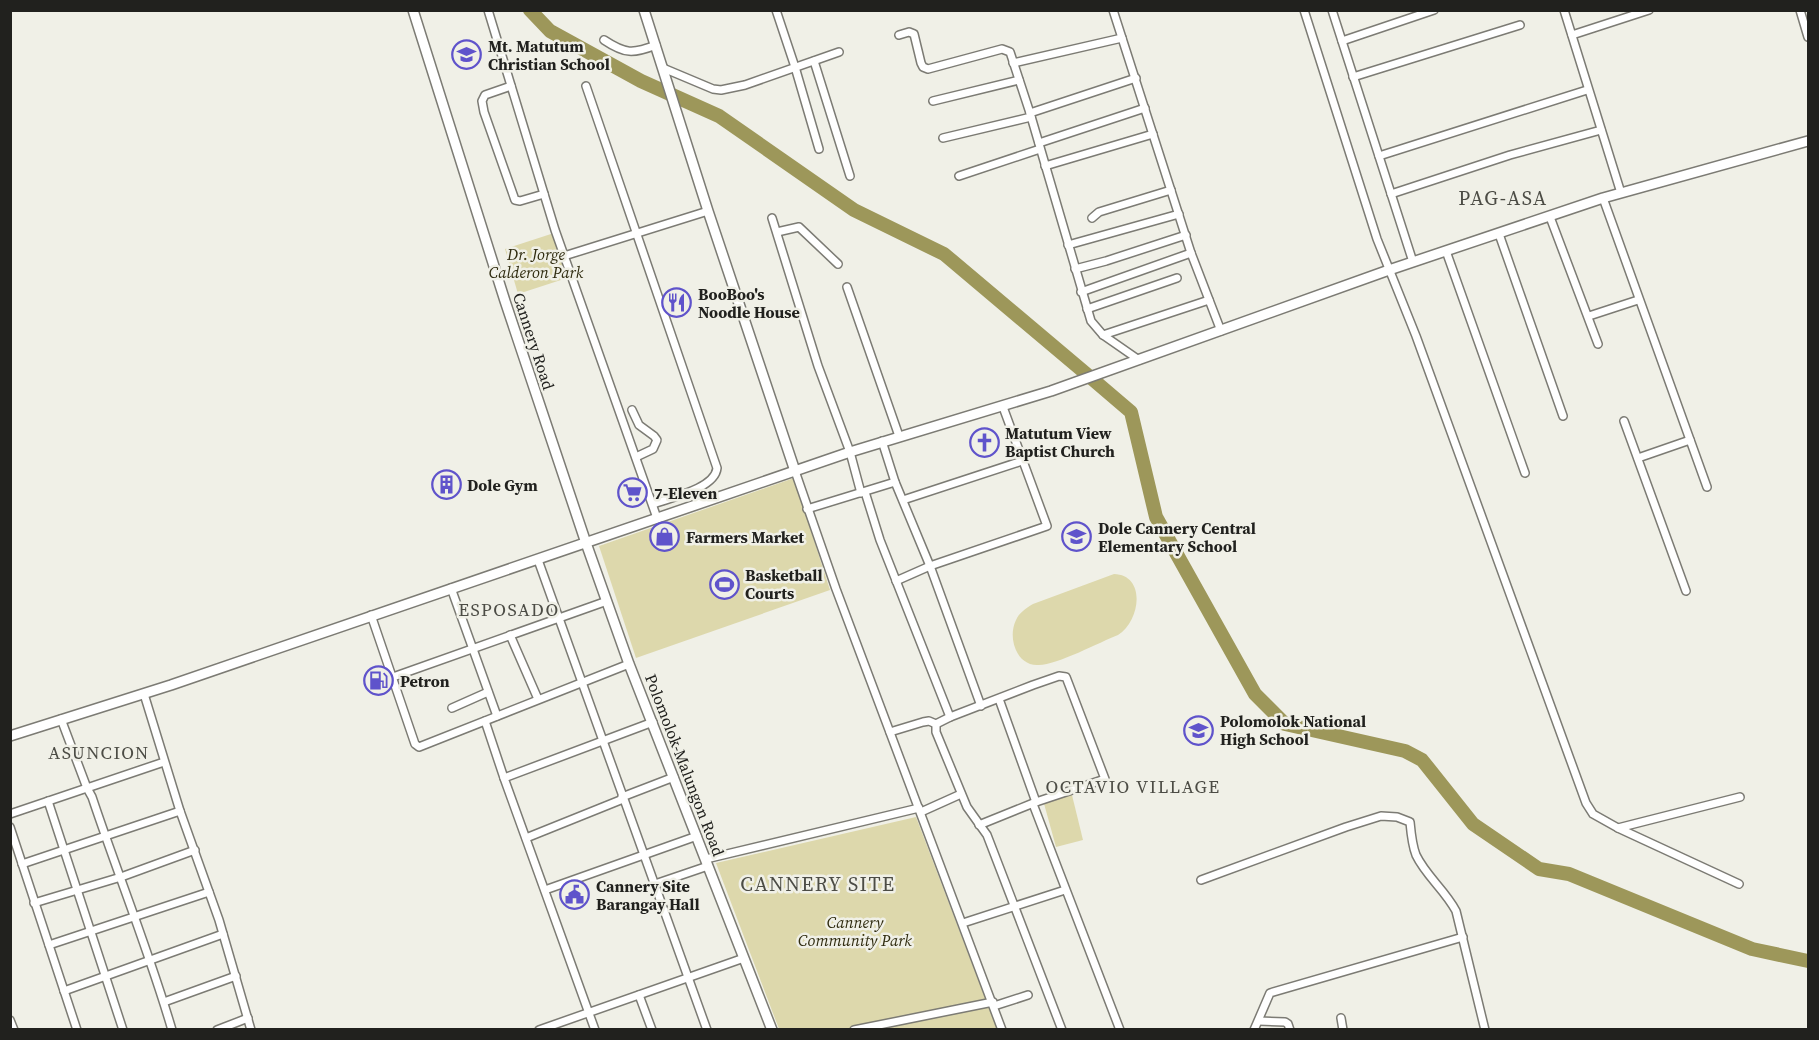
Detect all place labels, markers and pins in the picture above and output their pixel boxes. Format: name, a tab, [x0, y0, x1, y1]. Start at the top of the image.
place label: Mt. Matutum Christian School	[488, 35, 610, 75]
school or university icon: Mt. Matutum Christian School	[451, 39, 483, 71]
place label: BooBoo's Noodle House	[698, 283, 800, 323]
restaurant icon: BooBoo's Noodle House	[661, 287, 693, 319]
place label: Matutum View Baptist Church	[1005, 422, 1115, 462]
church icon: Matutum View Baptist Church	[968, 426, 1000, 458]
building icon: Dole Gym	[430, 469, 462, 501]
place label: Dole Gym	[467, 474, 538, 496]
supermarket icon: 7-Eleven	[617, 477, 649, 509]
place label: 7-Eleven	[654, 482, 717, 504]
place label: Dole Cannery Central Elementary School	[1098, 517, 1256, 557]
shop icon: Farmers Market	[649, 521, 681, 553]
school or university icon: Dole Cannery Central Elementary School	[1061, 521, 1093, 553]
place label: Farmers Market	[686, 526, 804, 548]
place label: Basketball Courts	[745, 564, 823, 604]
sports icon: Basketball Courts	[708, 568, 740, 600]
fuel station icon: Petron	[363, 665, 395, 697]
place label: Petron	[400, 670, 450, 692]
place label: Polomolok National High School	[1220, 710, 1366, 750]
school or university icon: Polomolok National High School	[1183, 714, 1215, 746]
place label: Cannery Site Barangay Hall	[596, 875, 700, 915]
public building icon: Cannery Site Barangay Hall	[559, 879, 591, 911]

